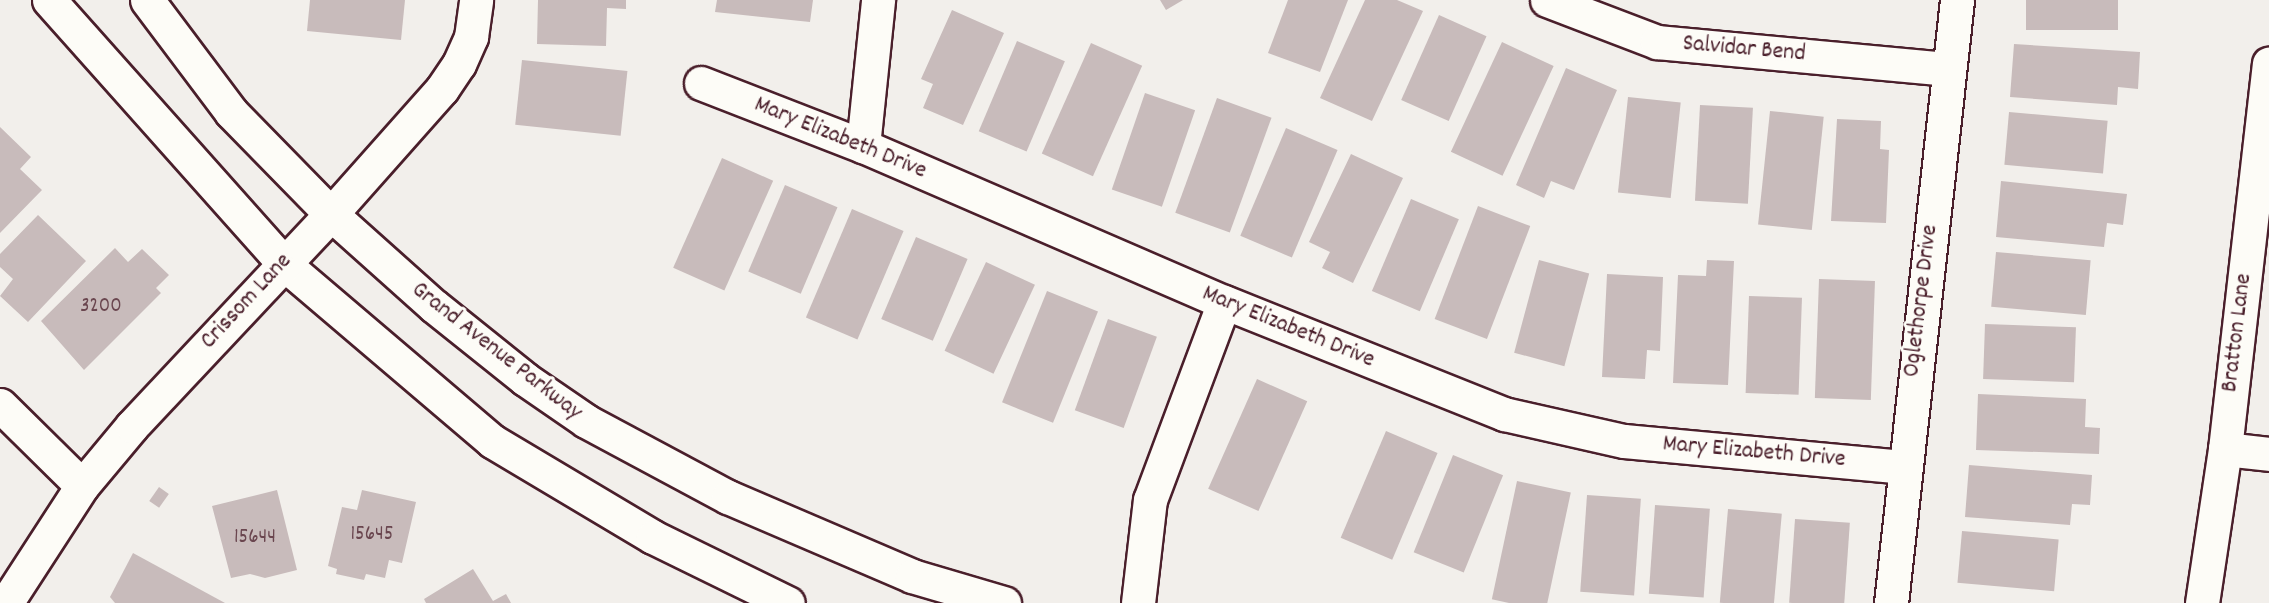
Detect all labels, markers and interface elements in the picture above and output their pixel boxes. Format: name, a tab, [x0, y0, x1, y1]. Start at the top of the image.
street label: Salvidar Bend	[1681, 30, 1807, 70]
street label: Mary Elizabeth Drive	[750, 91, 930, 187]
street label: Oglethorpe Drive	[1898, 223, 1946, 379]
street label: Crissom Lane	[195, 248, 299, 356]
street label: Bratton Lane	[2216, 272, 2260, 394]
street label: Grand Avenue Parkway	[405, 276, 587, 428]
street label: Mary Elizabeth Drive	[1198, 280, 1378, 376]
house number: 3200	[80, 294, 122, 320]
street label: Mary Elizabeth Drive	[1661, 431, 1847, 475]
house number: 15645	[350, 522, 394, 548]
house number: 15644	[234, 525, 276, 551]

